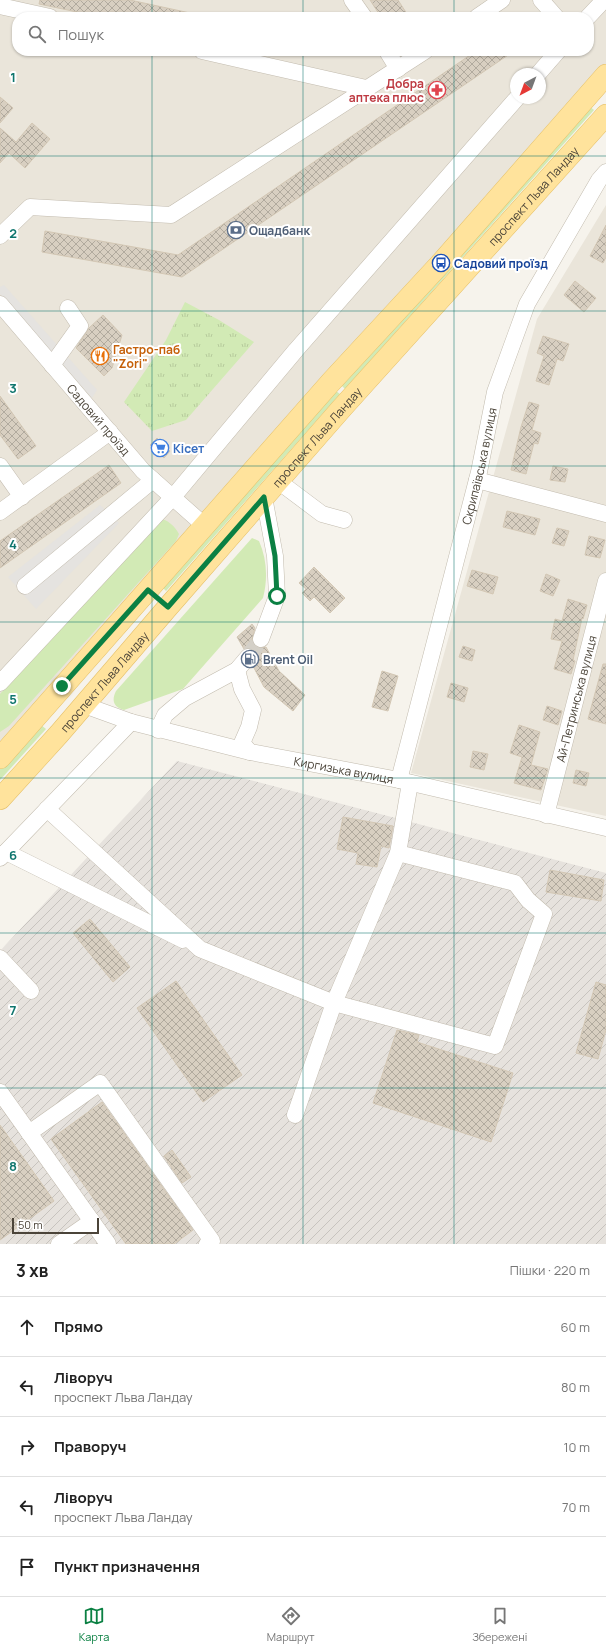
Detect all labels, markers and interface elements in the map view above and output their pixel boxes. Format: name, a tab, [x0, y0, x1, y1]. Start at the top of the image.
search box	[12, 12, 594, 56]
icon: search	[26, 23, 48, 45]
text: Пошук	[58, 24, 104, 45]
text: 1	[10, 68, 16, 86]
north arrow	[510, 68, 546, 104]
place label: Добра аптека плюс	[349, 75, 424, 106]
pharmacy icon: Добра аптека плюс	[427, 80, 447, 100]
street label: проспект Льва Ландау	[484, 142, 583, 249]
bank icon: Ощадбанк	[226, 220, 246, 240]
place label: Ощадбанк	[249, 222, 310, 239]
text: 2	[9, 224, 17, 242]
bus stop icon: Садовий проїзд	[431, 253, 451, 273]
place label: Садовий проїзд	[454, 255, 548, 272]
place label: Гастро-паб "Zori"	[113, 341, 180, 372]
restaurant icon: Гастро-паб "Zori"	[90, 346, 110, 366]
text: 3	[9, 379, 17, 397]
street label: Садовий проїзд	[63, 380, 134, 459]
street label: проспект Льва Ландау	[268, 383, 366, 491]
street label: Скрипаївська вулиця	[457, 406, 500, 526]
supermarket icon: Кісет	[150, 438, 170, 458]
place label: Кісет	[173, 440, 205, 457]
text: 4	[9, 535, 17, 553]
route start	[268, 587, 286, 605]
street label: проспект Льва Ландау	[56, 627, 153, 736]
street label: Ай-Петринська вулиця	[551, 634, 600, 764]
fuel station icon: Brent Oil	[240, 649, 260, 669]
place label: Brent Oil	[263, 651, 313, 668]
route end	[53, 677, 71, 695]
text: 5	[9, 690, 17, 708]
street label: Киргизька вулиця	[292, 752, 395, 787]
text: 6	[9, 846, 17, 864]
text: 7	[10, 1001, 17, 1019]
text: 8	[9, 1157, 17, 1175]
scale bar	[12, 1216, 99, 1235]
text: 50 m	[18, 1217, 43, 1232]
text: 3 хв	[16, 1259, 48, 1282]
text: Пішки · 220 m	[510, 1261, 590, 1279]
icon: ahead	[16, 1316, 38, 1338]
text: Прямо	[54, 1316, 103, 1337]
text: 60 m	[560, 1318, 590, 1336]
text: Ліворуч	[54, 1367, 113, 1388]
icon: left	[16, 1376, 38, 1398]
text: 80 m	[561, 1378, 590, 1396]
text: проспект Льва Ландау	[54, 1388, 193, 1406]
icon: right	[16, 1436, 38, 1458]
text: Праворуч	[54, 1436, 126, 1457]
text: 10 m	[563, 1438, 590, 1456]
text: Ліворуч	[54, 1487, 113, 1508]
icon: left	[16, 1496, 38, 1518]
text: 70 m	[562, 1498, 590, 1516]
text: проспект Льва Ландау	[54, 1508, 193, 1526]
icon: arrive	[16, 1556, 38, 1578]
text: Пункт призначення	[54, 1556, 200, 1577]
tab: Карта	[79, 1605, 109, 1644]
tab: Маршрут	[267, 1605, 315, 1644]
tab: Збережені	[472, 1605, 527, 1644]

